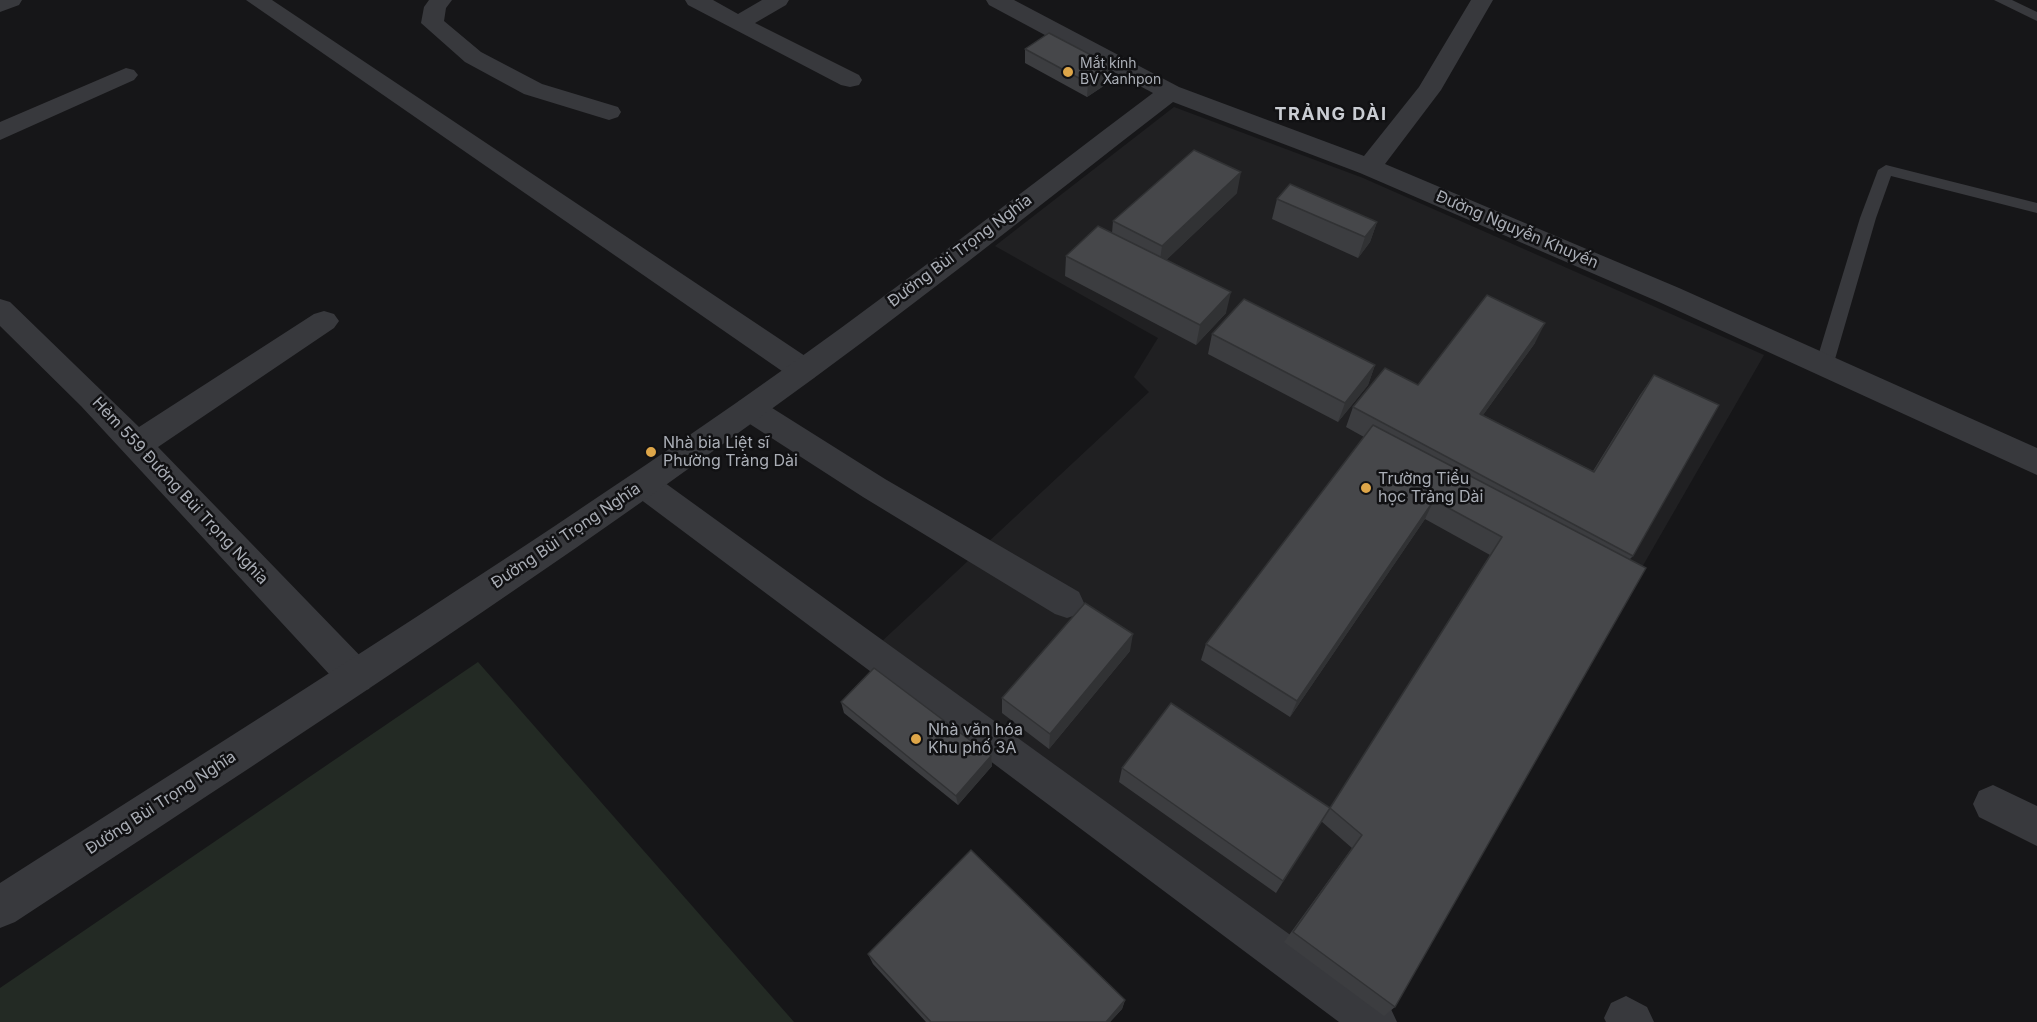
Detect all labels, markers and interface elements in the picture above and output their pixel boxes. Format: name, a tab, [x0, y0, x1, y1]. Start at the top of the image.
place label: Mắt kính BV Xanhpon	[1080, 56, 1161, 88]
marker: Mắt kính BV Xanhpon	[1061, 65, 1075, 79]
district label: TRẢNG DÀI	[1274, 104, 1388, 126]
street label: Đường Nguyễn Khuyến	[1433, 187, 1601, 273]
street label: Đường Bùi Trọng Nghĩa	[884, 191, 1036, 311]
street label: Hẻm 559 Đường Bùi Trọng Nghĩa	[88, 393, 272, 589]
place label: Nhà bia Liệt sĩ Phường Trảng Dài	[663, 433, 798, 471]
marker: Nhà bia Liệt sĩ Phường Trảng Dài	[644, 445, 658, 459]
place label: Trường Tiểu học Trảng Dài	[1378, 469, 1483, 507]
street label: Đường Bùi Trọng Nghĩa	[488, 479, 644, 593]
marker: Trường Tiểu học Trảng Dài	[1359, 481, 1373, 495]
place label: Nhà văn hóa Khu phố 3A	[928, 720, 1023, 758]
marker: Nhà văn hóa Khu phố 3A	[909, 732, 923, 746]
street label: Đường Bùi Trọng Nghĩa	[82, 747, 240, 859]

